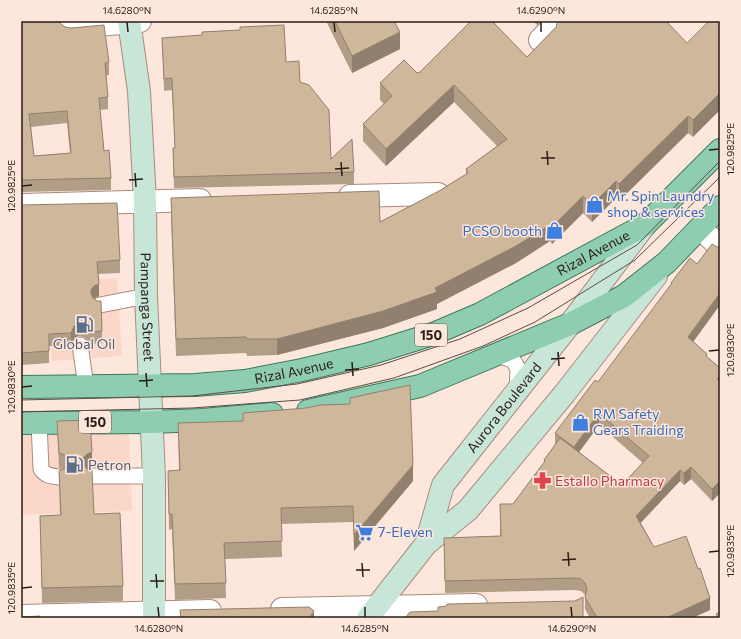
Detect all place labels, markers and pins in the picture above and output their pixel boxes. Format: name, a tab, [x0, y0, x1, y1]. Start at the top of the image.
place label: Mr. Spin Laundry shop & services	[607, 187, 714, 220]
shop icon: Mr. Spin Laundry shop & services	[584, 194, 604, 214]
shop icon: PCSO booth	[545, 221, 565, 241]
place label: PCSO booth	[463, 222, 542, 239]
fuel station icon: Global Oil	[74, 314, 94, 334]
place label: Global Oil	[53, 335, 115, 352]
place label: RM Safety Gears Traiding	[593, 405, 684, 438]
shop icon: RM Safety Gears Traiding	[570, 412, 590, 432]
fuel station icon: Petron	[65, 455, 85, 475]
place label: Petron	[88, 456, 131, 473]
pharmacy icon: Estallo Pharmacy	[532, 471, 552, 491]
place label: Estallo Pharmacy	[555, 472, 664, 489]
supermarket icon: 7-Eleven	[355, 522, 375, 542]
place label: 7-Eleven	[378, 523, 433, 540]

